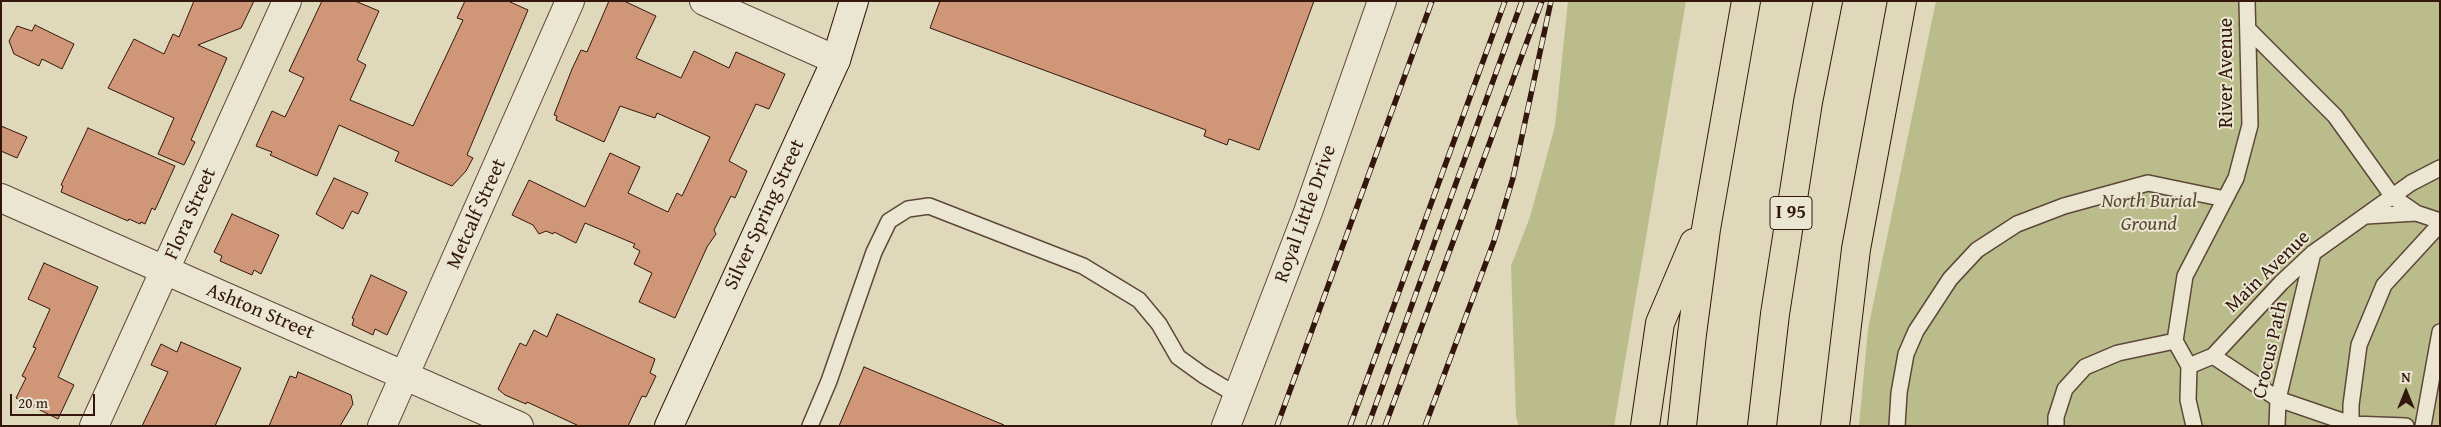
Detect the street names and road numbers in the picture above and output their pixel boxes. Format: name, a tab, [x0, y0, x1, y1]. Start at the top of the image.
street label: River Avenue	[2215, 18, 2239, 128]
street label: Silver Spring Street	[720, 136, 810, 294]
street label: Royal Little Drive	[1270, 142, 1342, 286]
street label: Metcalf Street	[442, 155, 512, 273]
street label: Flora Street	[160, 164, 222, 264]
road number: I 95	[1770, 197, 1812, 230]
street label: Main Avenue	[2221, 226, 2315, 318]
street label: Ashton Street	[202, 279, 318, 345]
street label: Crocus Path	[2248, 299, 2294, 401]

